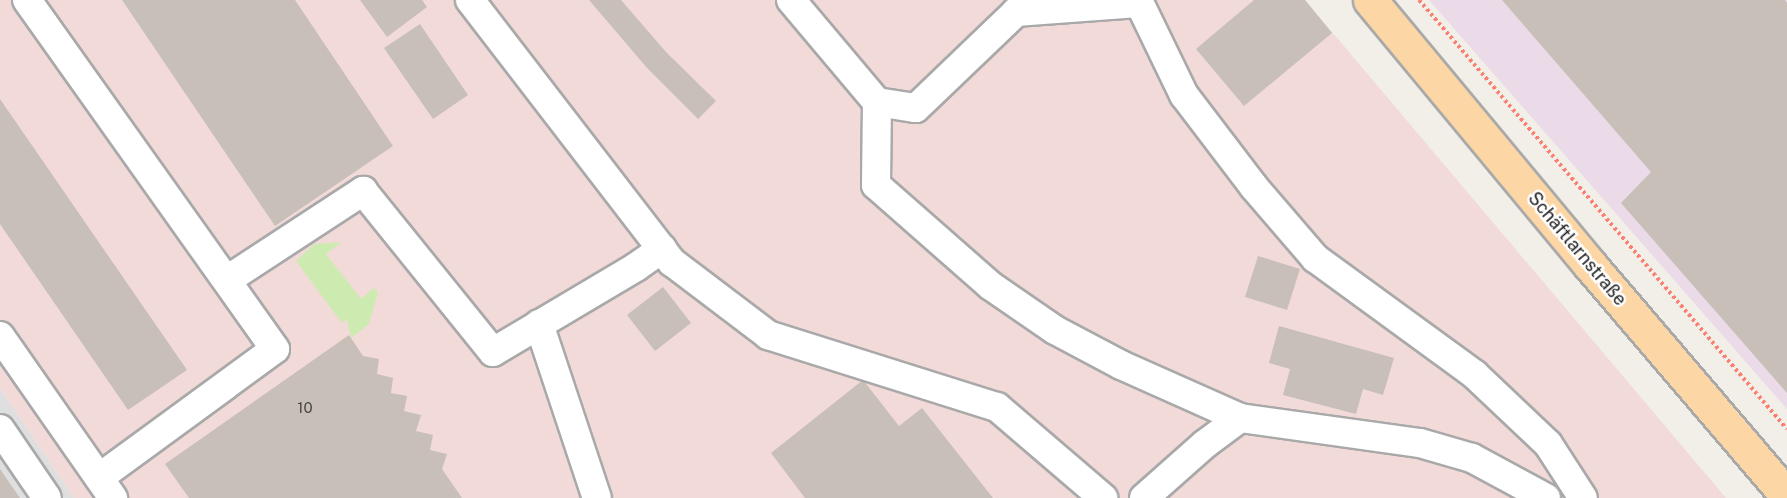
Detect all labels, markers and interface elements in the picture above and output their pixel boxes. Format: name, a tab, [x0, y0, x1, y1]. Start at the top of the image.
street label: Schäftlarnstraße	[1523, 188, 1631, 310]
house number: 10	[297, 399, 313, 417]

